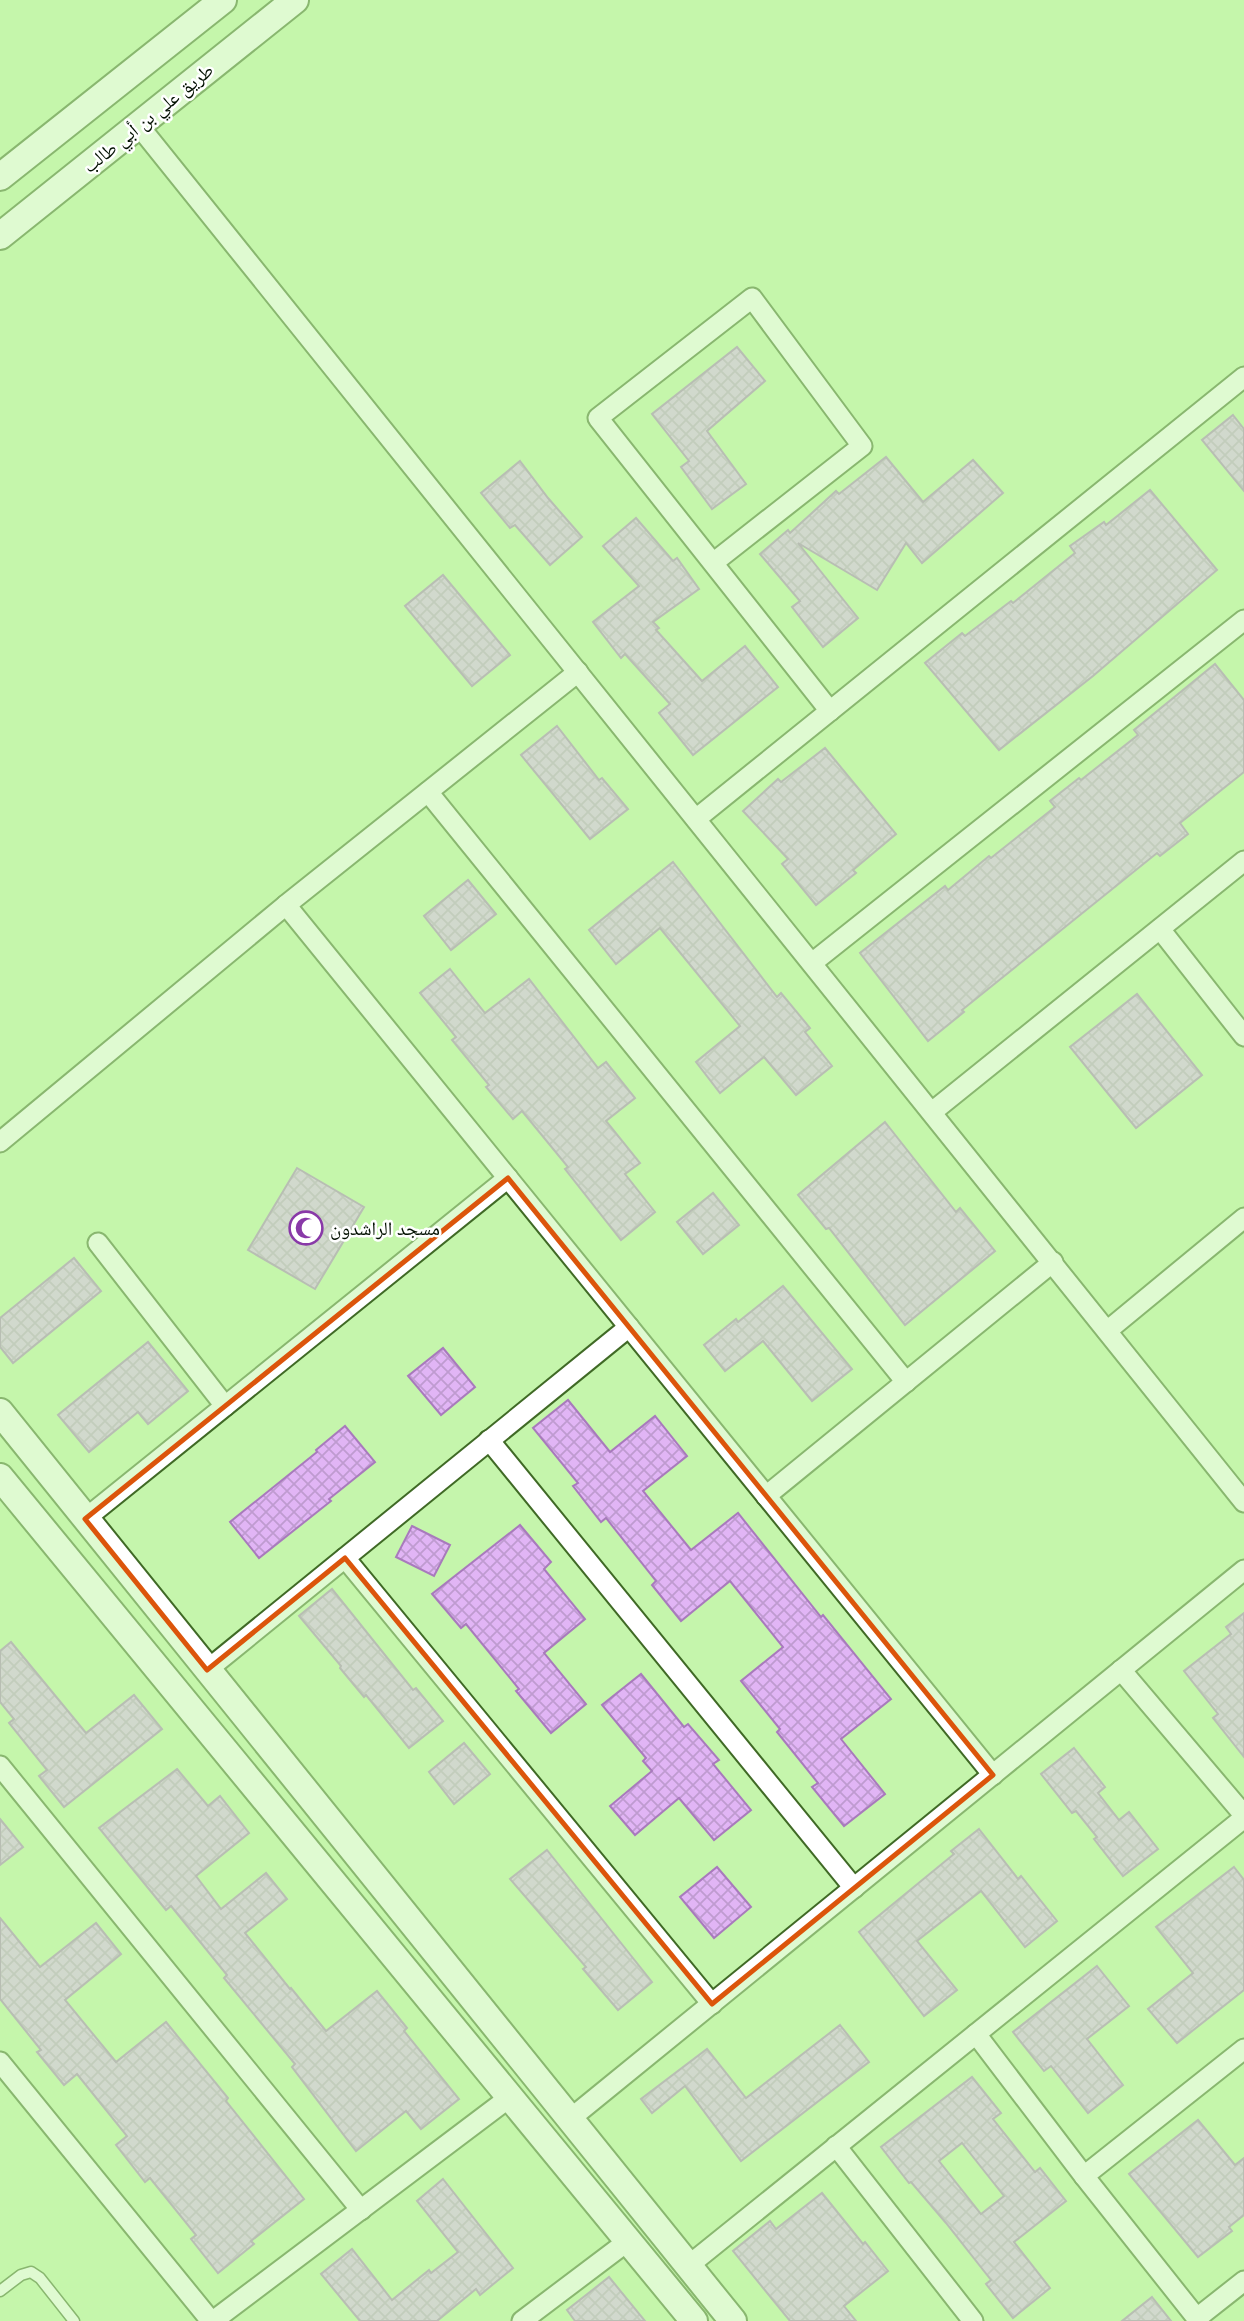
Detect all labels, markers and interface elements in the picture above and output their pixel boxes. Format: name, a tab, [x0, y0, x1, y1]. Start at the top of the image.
street label: طريق علي بن أبي طالب	[78, 58, 220, 181]
mosque icon: مسجد الراشدون	[287, 1209, 325, 1247]
place label: مسجد الراشدون	[330, 1217, 440, 1240]

